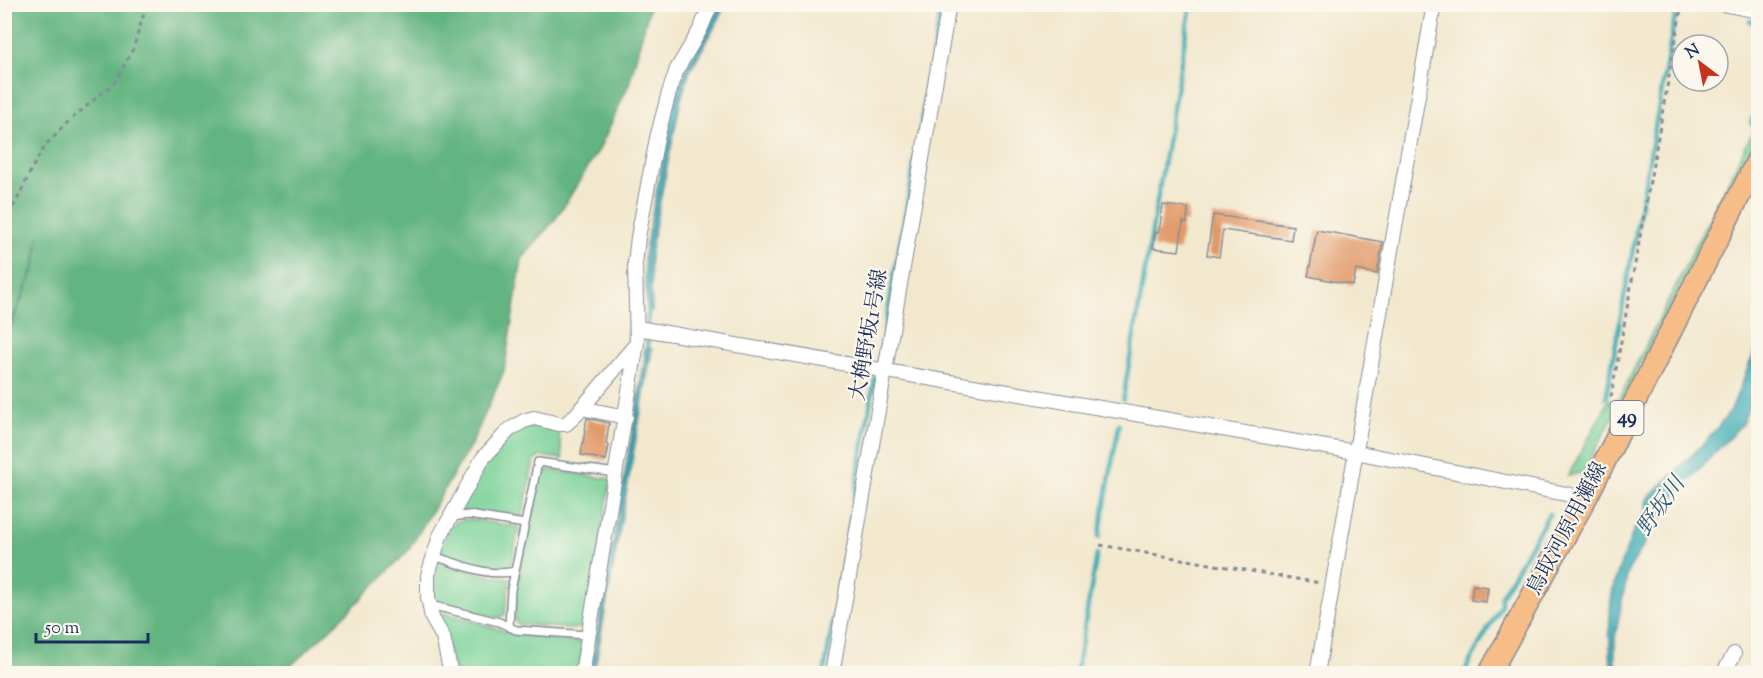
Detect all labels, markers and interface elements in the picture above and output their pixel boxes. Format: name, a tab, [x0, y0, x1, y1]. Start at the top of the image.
north arrow	[1670, 33, 1730, 93]
text: N	[1682, 39, 1705, 66]
street label: 大桷野坂1号線	[844, 267, 896, 403]
road number: 49	[1610, 401, 1644, 435]
street label: 鳥取河原用瀬線	[1520, 457, 1616, 601]
water label: 野坂川	[1630, 469, 1695, 543]
scale bar	[36, 606, 148, 644]
text: 50 m	[44, 616, 80, 642]

